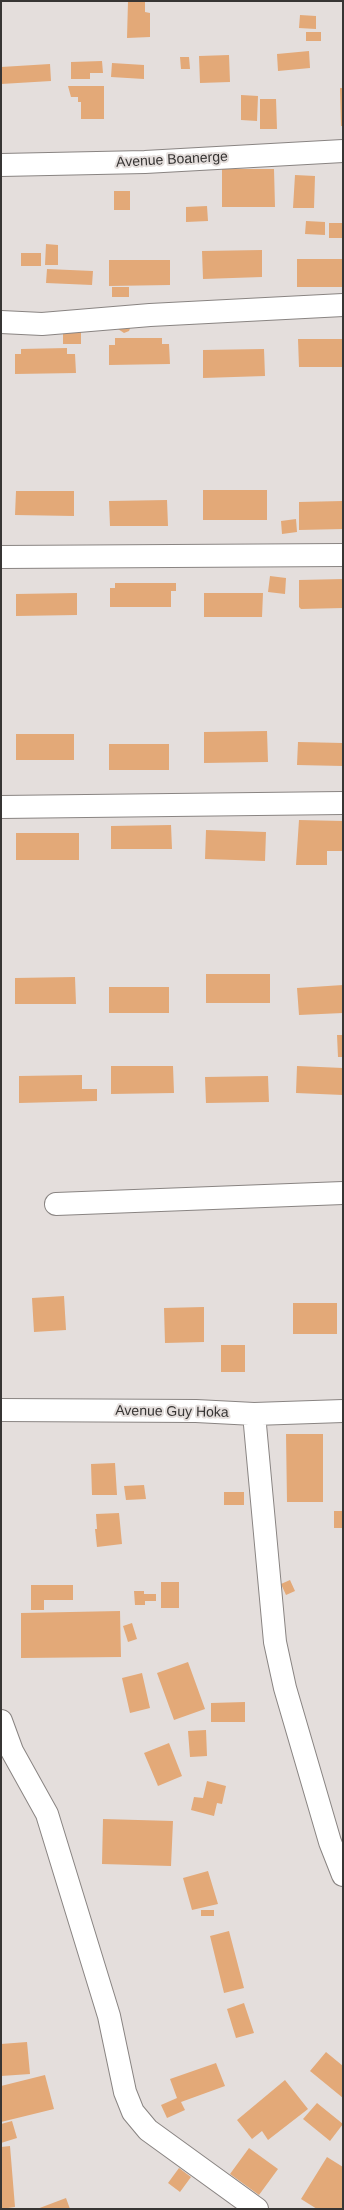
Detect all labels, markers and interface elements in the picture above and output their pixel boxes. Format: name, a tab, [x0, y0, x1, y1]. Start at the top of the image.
street label: Avenue Boanerge	[116, 149, 228, 171]
street label: Avenue Guy Hoka	[115, 1403, 229, 1421]

